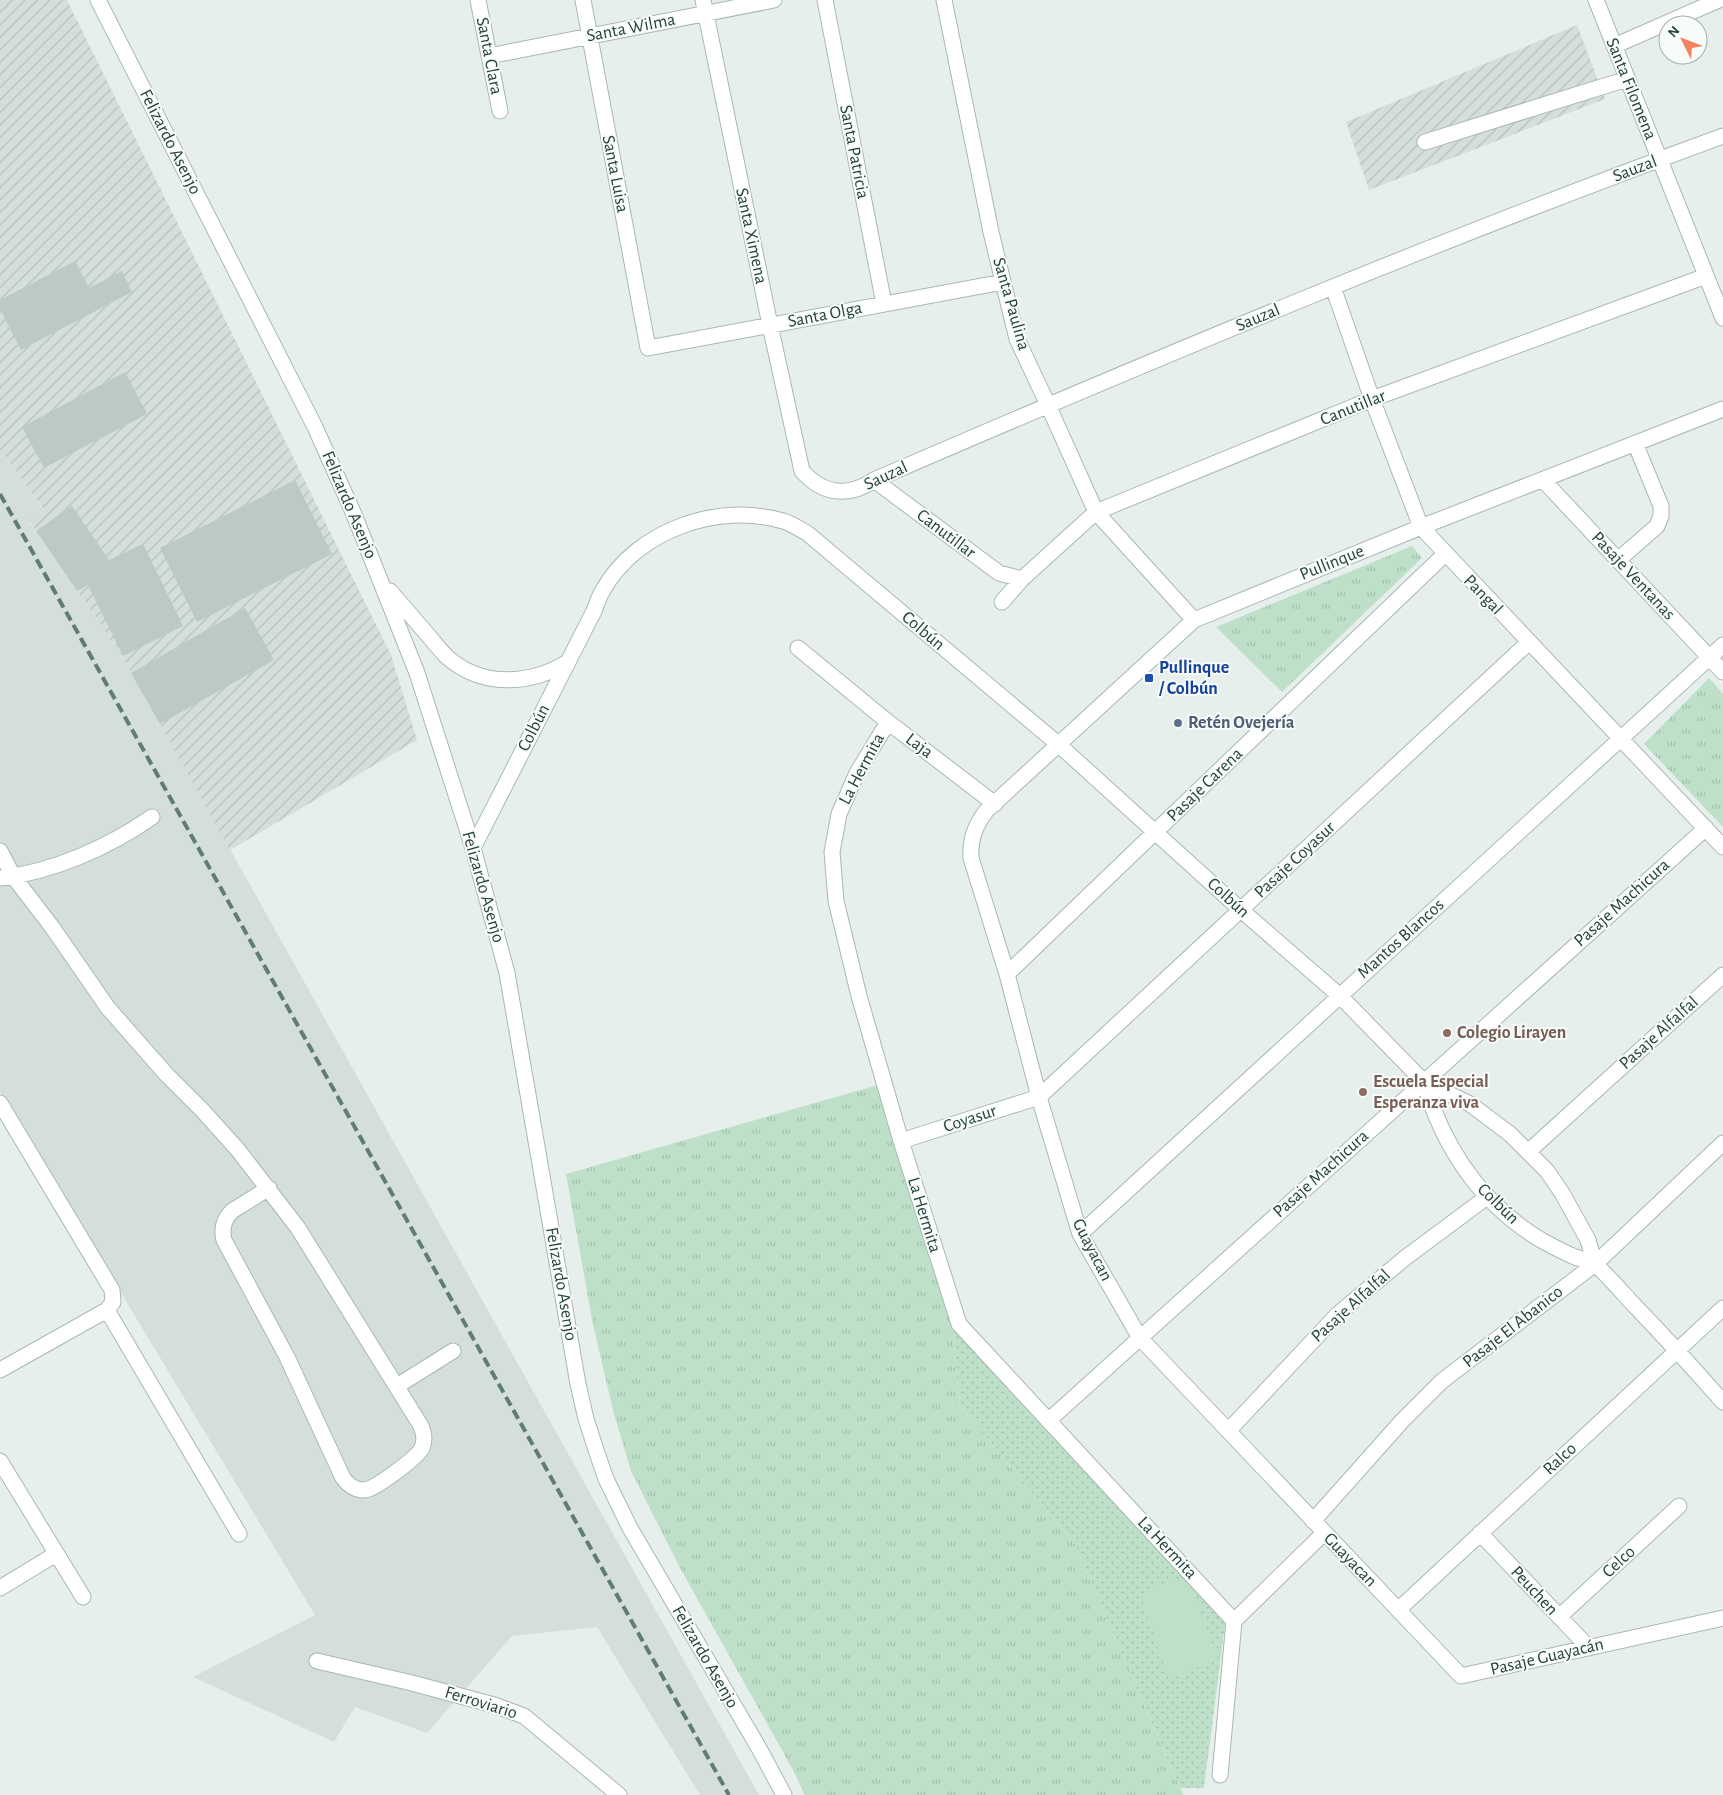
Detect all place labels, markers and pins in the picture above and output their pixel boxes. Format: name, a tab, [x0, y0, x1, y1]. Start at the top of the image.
place label: Pullinque / Colbún	[1158, 659, 1229, 698]
marker: Pullinque / Colbún	[1143, 672, 1155, 684]
place label: Retén Ovejería	[1188, 714, 1295, 732]
marker: Retén Ovejería	[1172, 717, 1184, 729]
place label: Colegio Lirayen	[1457, 1024, 1566, 1042]
marker: Colegio Lirayen	[1441, 1027, 1453, 1039]
place label: Escuela Especial Esperanza viva	[1373, 1073, 1489, 1112]
marker: Escuela Especial Esperanza viva	[1357, 1086, 1369, 1098]

